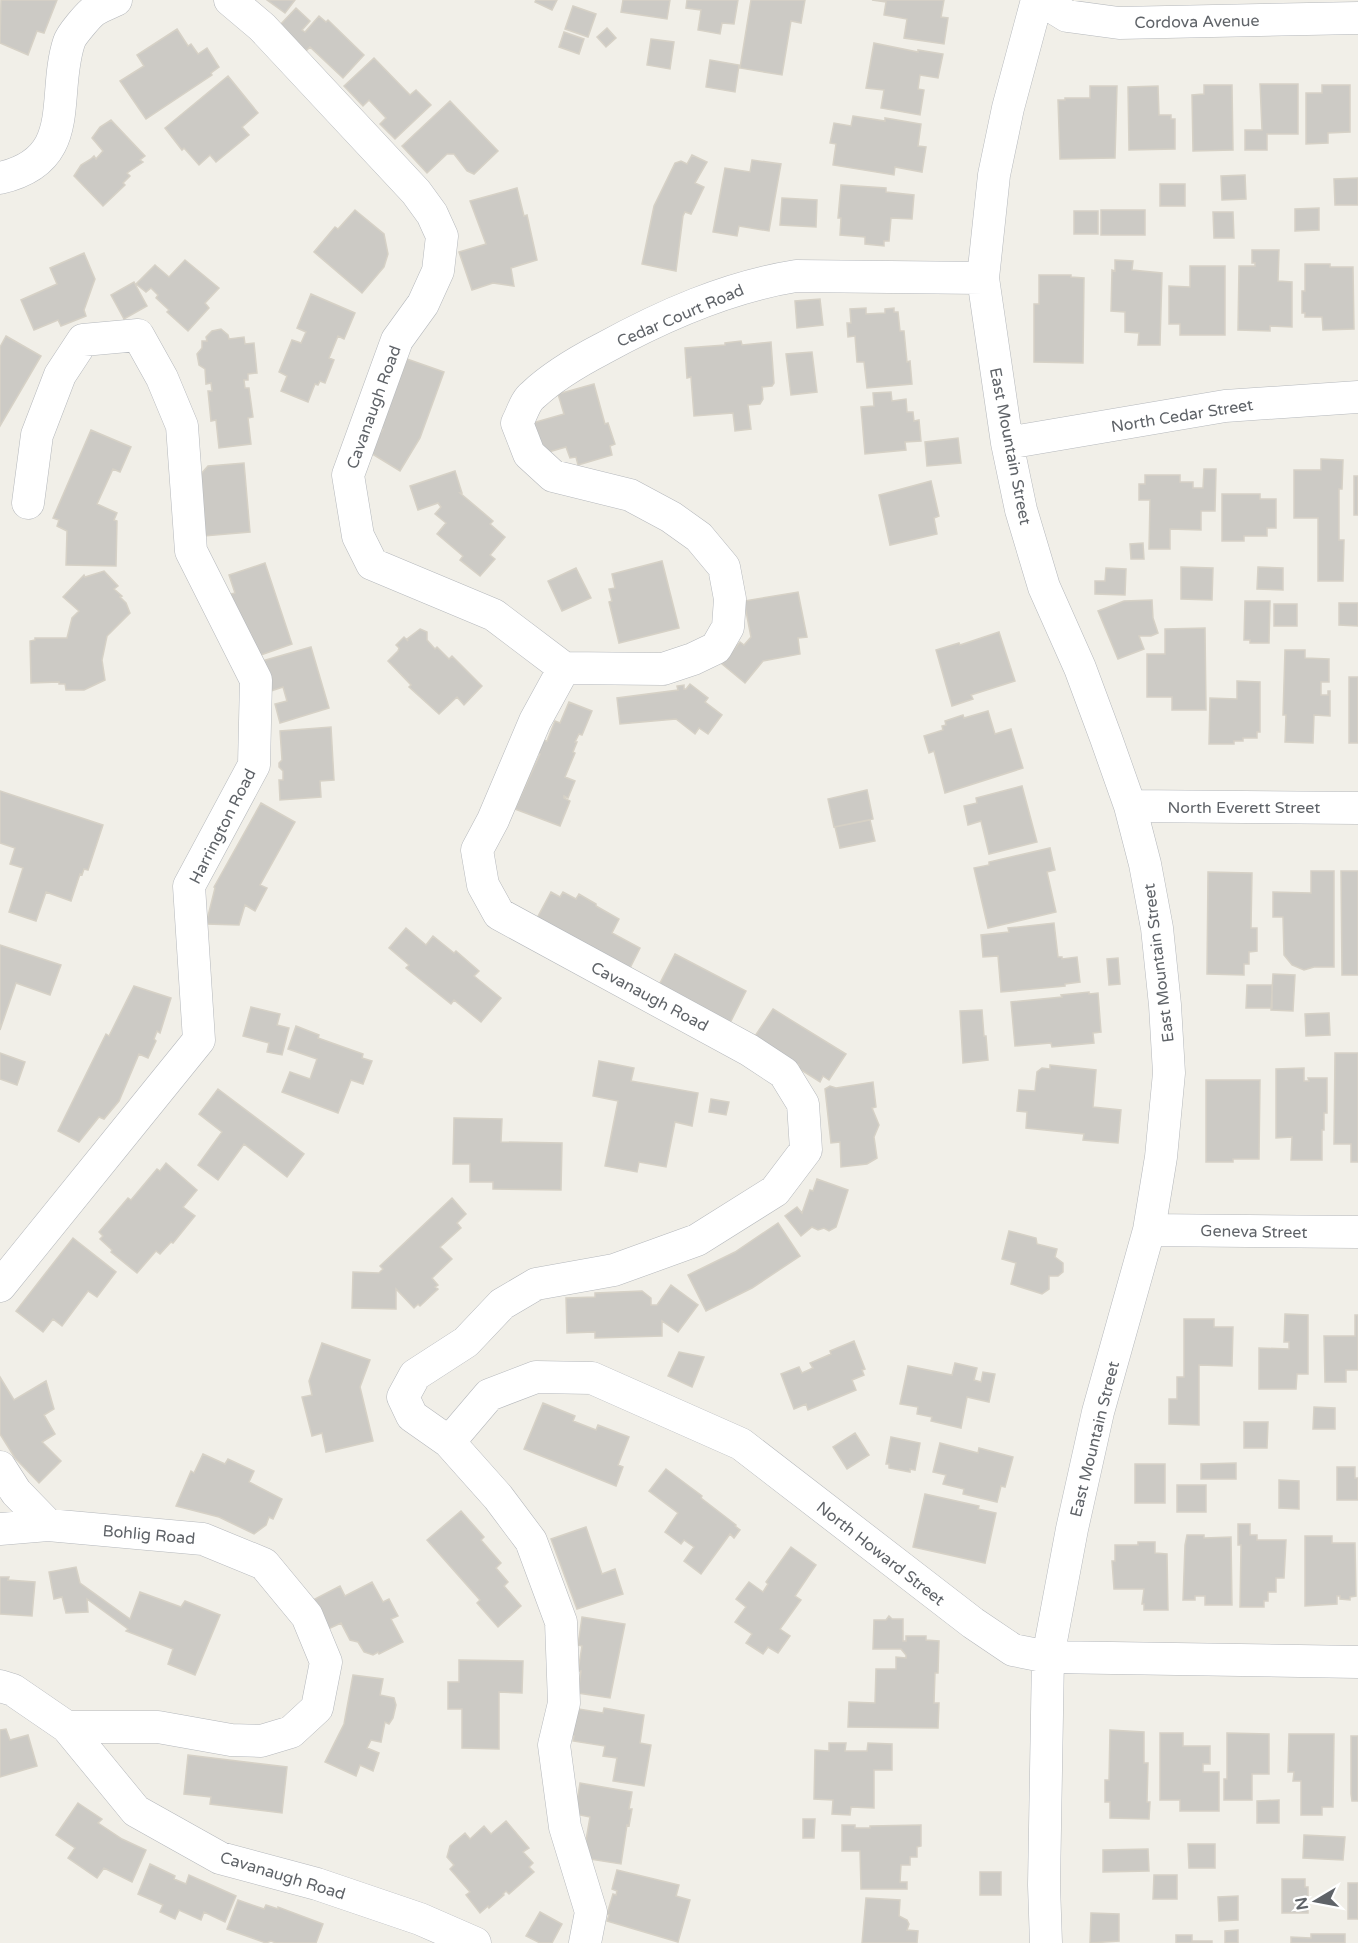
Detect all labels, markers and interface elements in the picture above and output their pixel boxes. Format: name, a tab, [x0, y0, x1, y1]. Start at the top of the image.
street label: Cordova Avenue	[1134, 11, 1260, 33]
street label: Cedar Court Road	[614, 280, 747, 352]
street label: Cavanaugh Road	[342, 343, 406, 472]
street label: East Mountain Street	[985, 366, 1035, 527]
street label: North Cedar Street	[1110, 395, 1255, 437]
street label: Harrington Road	[185, 765, 261, 888]
street label: North Everett Street	[1168, 798, 1320, 818]
street label: East Mountain Street	[1139, 882, 1179, 1043]
street label: Cavanaugh Road	[587, 958, 712, 1036]
street label: Geneva Street	[1200, 1221, 1308, 1243]
street label: East Mountain Street	[1066, 1359, 1124, 1519]
street label: North Howard Street	[812, 1497, 949, 1610]
street label: Bohlig Road	[102, 1521, 196, 1549]
street label: Cavanaugh Road	[218, 1847, 348, 1905]
north arrow	[1286, 1871, 1346, 1931]
text: N	[1291, 1895, 1313, 1911]

